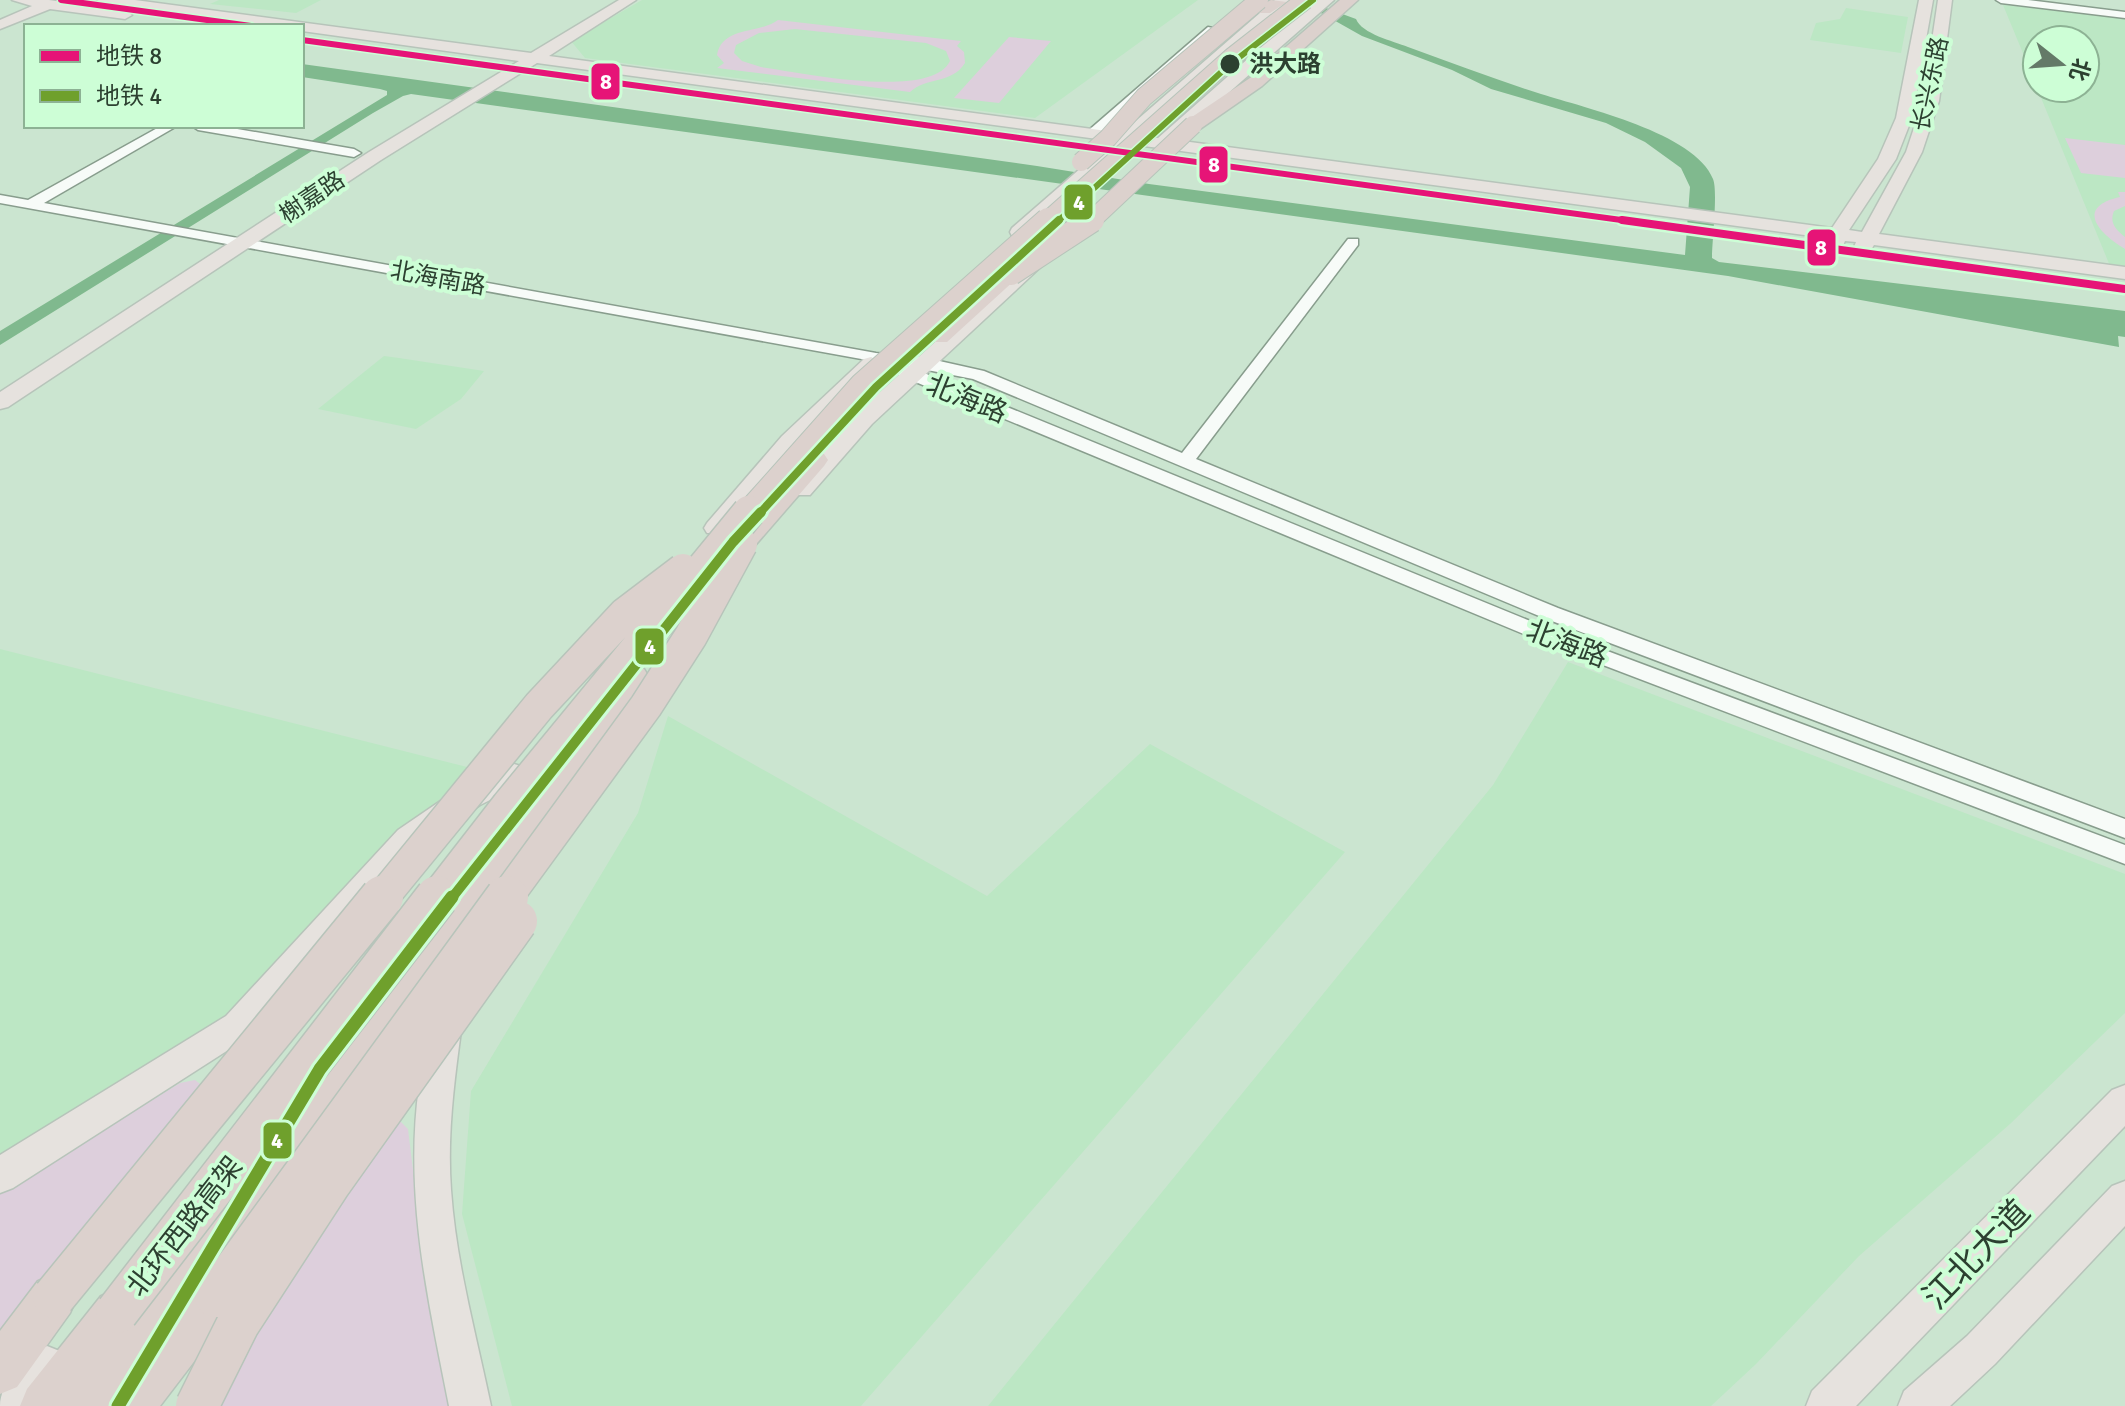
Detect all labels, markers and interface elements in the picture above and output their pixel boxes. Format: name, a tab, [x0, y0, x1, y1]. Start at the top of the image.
legend	[24, 24, 304, 128]
north arrow	[2021, 24, 2101, 104]
street label: 长兴东路	[1905, 34, 1955, 134]
text: 地铁 8	[96, 41, 162, 71]
place label: 洪大路	[1249, 49, 1321, 79]
marker: 洪大路	[1218, 52, 1242, 76]
text: 北	[2064, 55, 2096, 84]
line badge: 8	[590, 62, 621, 101]
text: 8	[600, 68, 612, 95]
text: 地铁 4	[96, 81, 162, 111]
line badge: 8	[1198, 145, 1229, 184]
text: 8	[1208, 151, 1220, 178]
street label: 榭嘉路	[274, 164, 350, 230]
line badge: 4	[1063, 183, 1094, 221]
text: 4	[1073, 189, 1085, 216]
line badge: 8	[1806, 228, 1837, 267]
text: 8	[1815, 234, 1827, 261]
street label: 北海南路	[388, 255, 488, 301]
street label: 北海路	[921, 367, 1012, 430]
street label: 北海路	[1521, 613, 1612, 675]
line badge: 4	[634, 627, 665, 666]
text: 4	[644, 633, 656, 660]
line badge: 4	[262, 1121, 293, 1160]
text: 4	[271, 1127, 283, 1154]
street label: 北环西路高架	[120, 1150, 250, 1303]
street label: 江北大道	[1914, 1191, 2039, 1318]

